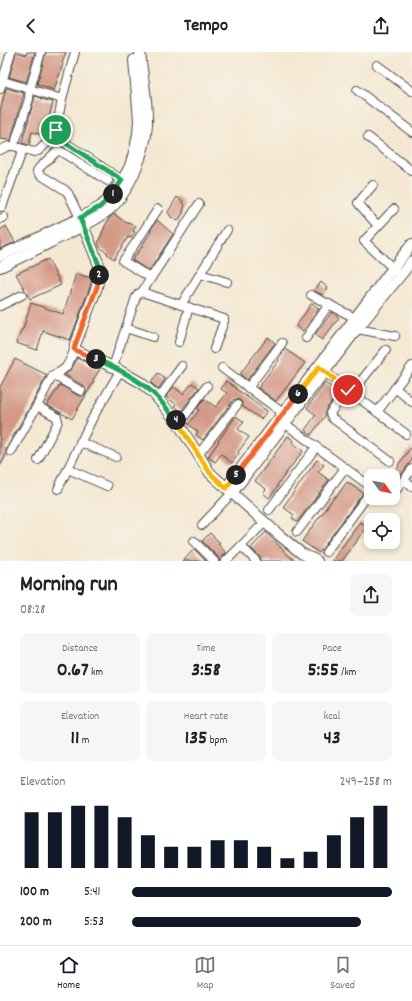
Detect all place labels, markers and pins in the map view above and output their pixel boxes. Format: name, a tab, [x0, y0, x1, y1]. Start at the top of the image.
pin	[39, 113, 73, 147]
pin: 1	[103, 184, 123, 204]
pin: 2	[89, 265, 109, 285]
pin: 3	[86, 349, 106, 369]
pin	[331, 373, 365, 407]
pin: 6	[288, 384, 308, 404]
pin: 4	[166, 410, 186, 430]
pin: 5	[226, 465, 246, 485]

